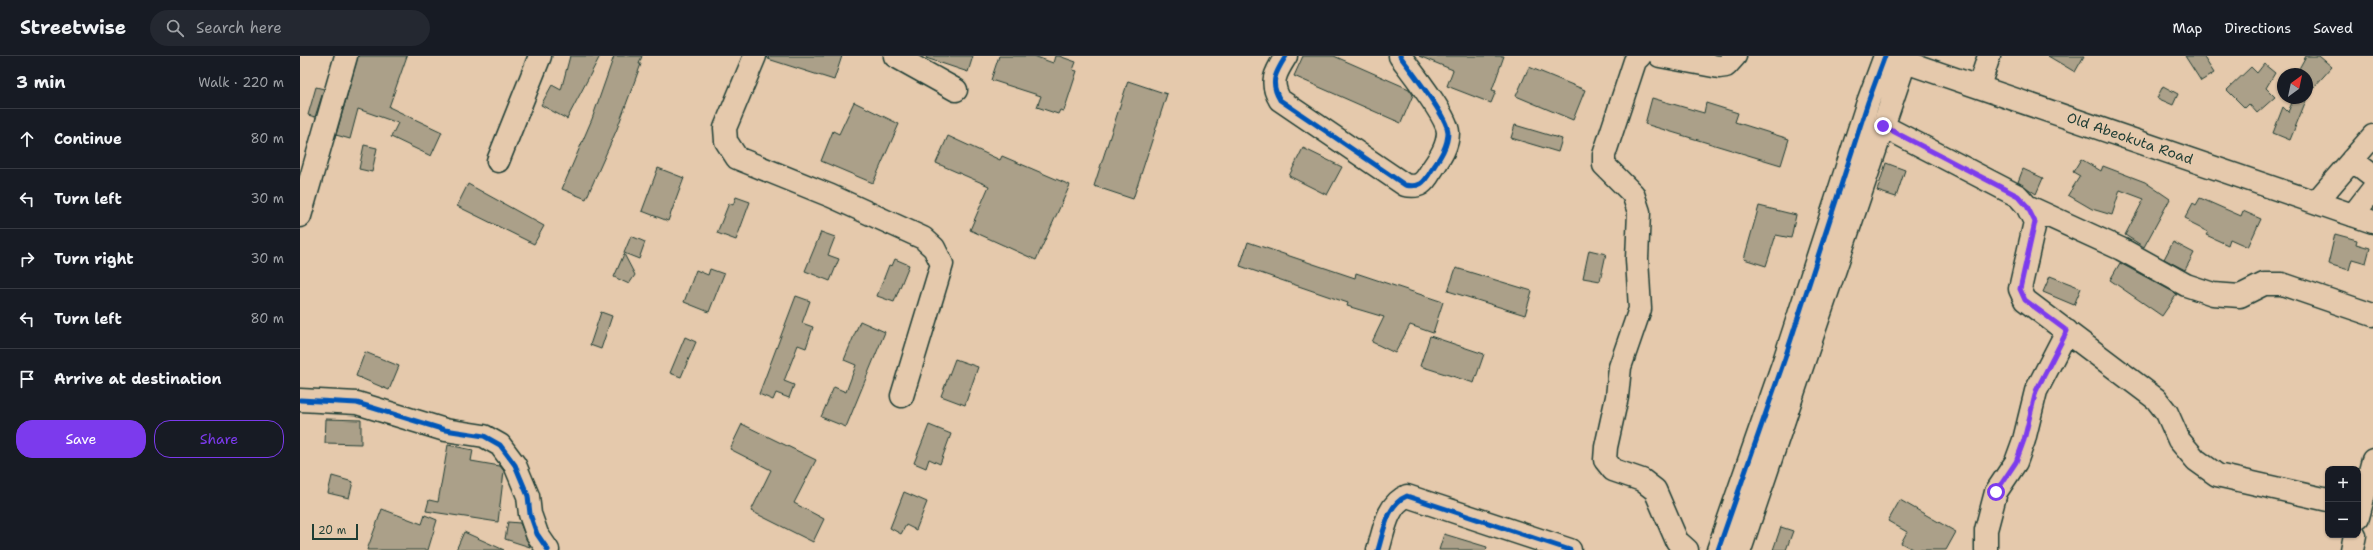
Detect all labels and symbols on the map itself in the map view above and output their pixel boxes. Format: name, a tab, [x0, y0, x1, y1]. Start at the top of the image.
north arrow	[2277, 68, 2313, 104]
street label: Old Abeokuta Road	[2064, 108, 2196, 168]
route end	[1874, 117, 1892, 135]
route start	[1987, 483, 2005, 501]
scale bar	[312, 522, 358, 541]

